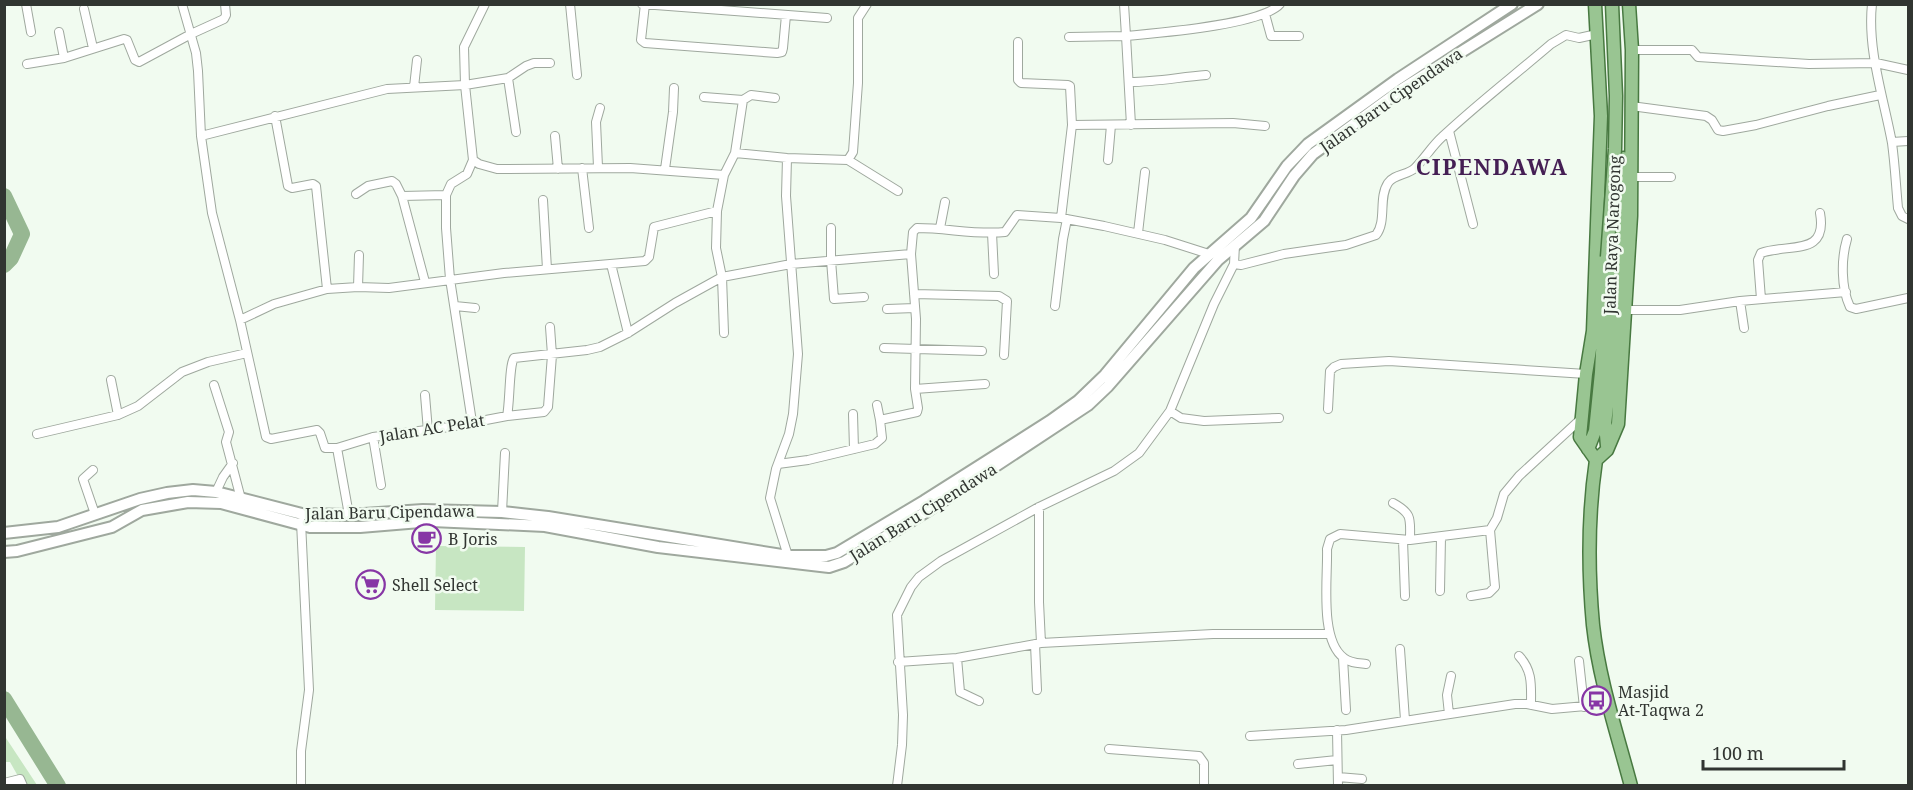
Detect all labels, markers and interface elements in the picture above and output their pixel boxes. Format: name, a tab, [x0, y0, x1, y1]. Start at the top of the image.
street label: Jalan Baru Cipendawa	[1314, 42, 1467, 158]
district label: CIPENDAWA	[1416, 151, 1568, 181]
street label: Jalan Raya Narogong	[1598, 155, 1626, 316]
street label: Jalan AC Pelat	[377, 409, 486, 447]
street label: Jalan Baru Cipendawa	[844, 458, 1001, 567]
street label: Jalan Baru Cipendawa	[304, 500, 475, 524]
cafe icon: B Joris	[411, 523, 443, 555]
place label: B Joris	[448, 528, 497, 550]
supermarket icon: Shell Select	[355, 569, 387, 601]
place label: Shell Select	[392, 574, 478, 596]
place label: Masjid At-Taqwa 2	[1618, 681, 1704, 721]
bus stop icon: Masjid At-Taqwa 2	[1581, 685, 1613, 717]
scale bar	[1703, 733, 1844, 771]
text: 100 m	[1712, 741, 1764, 765]

